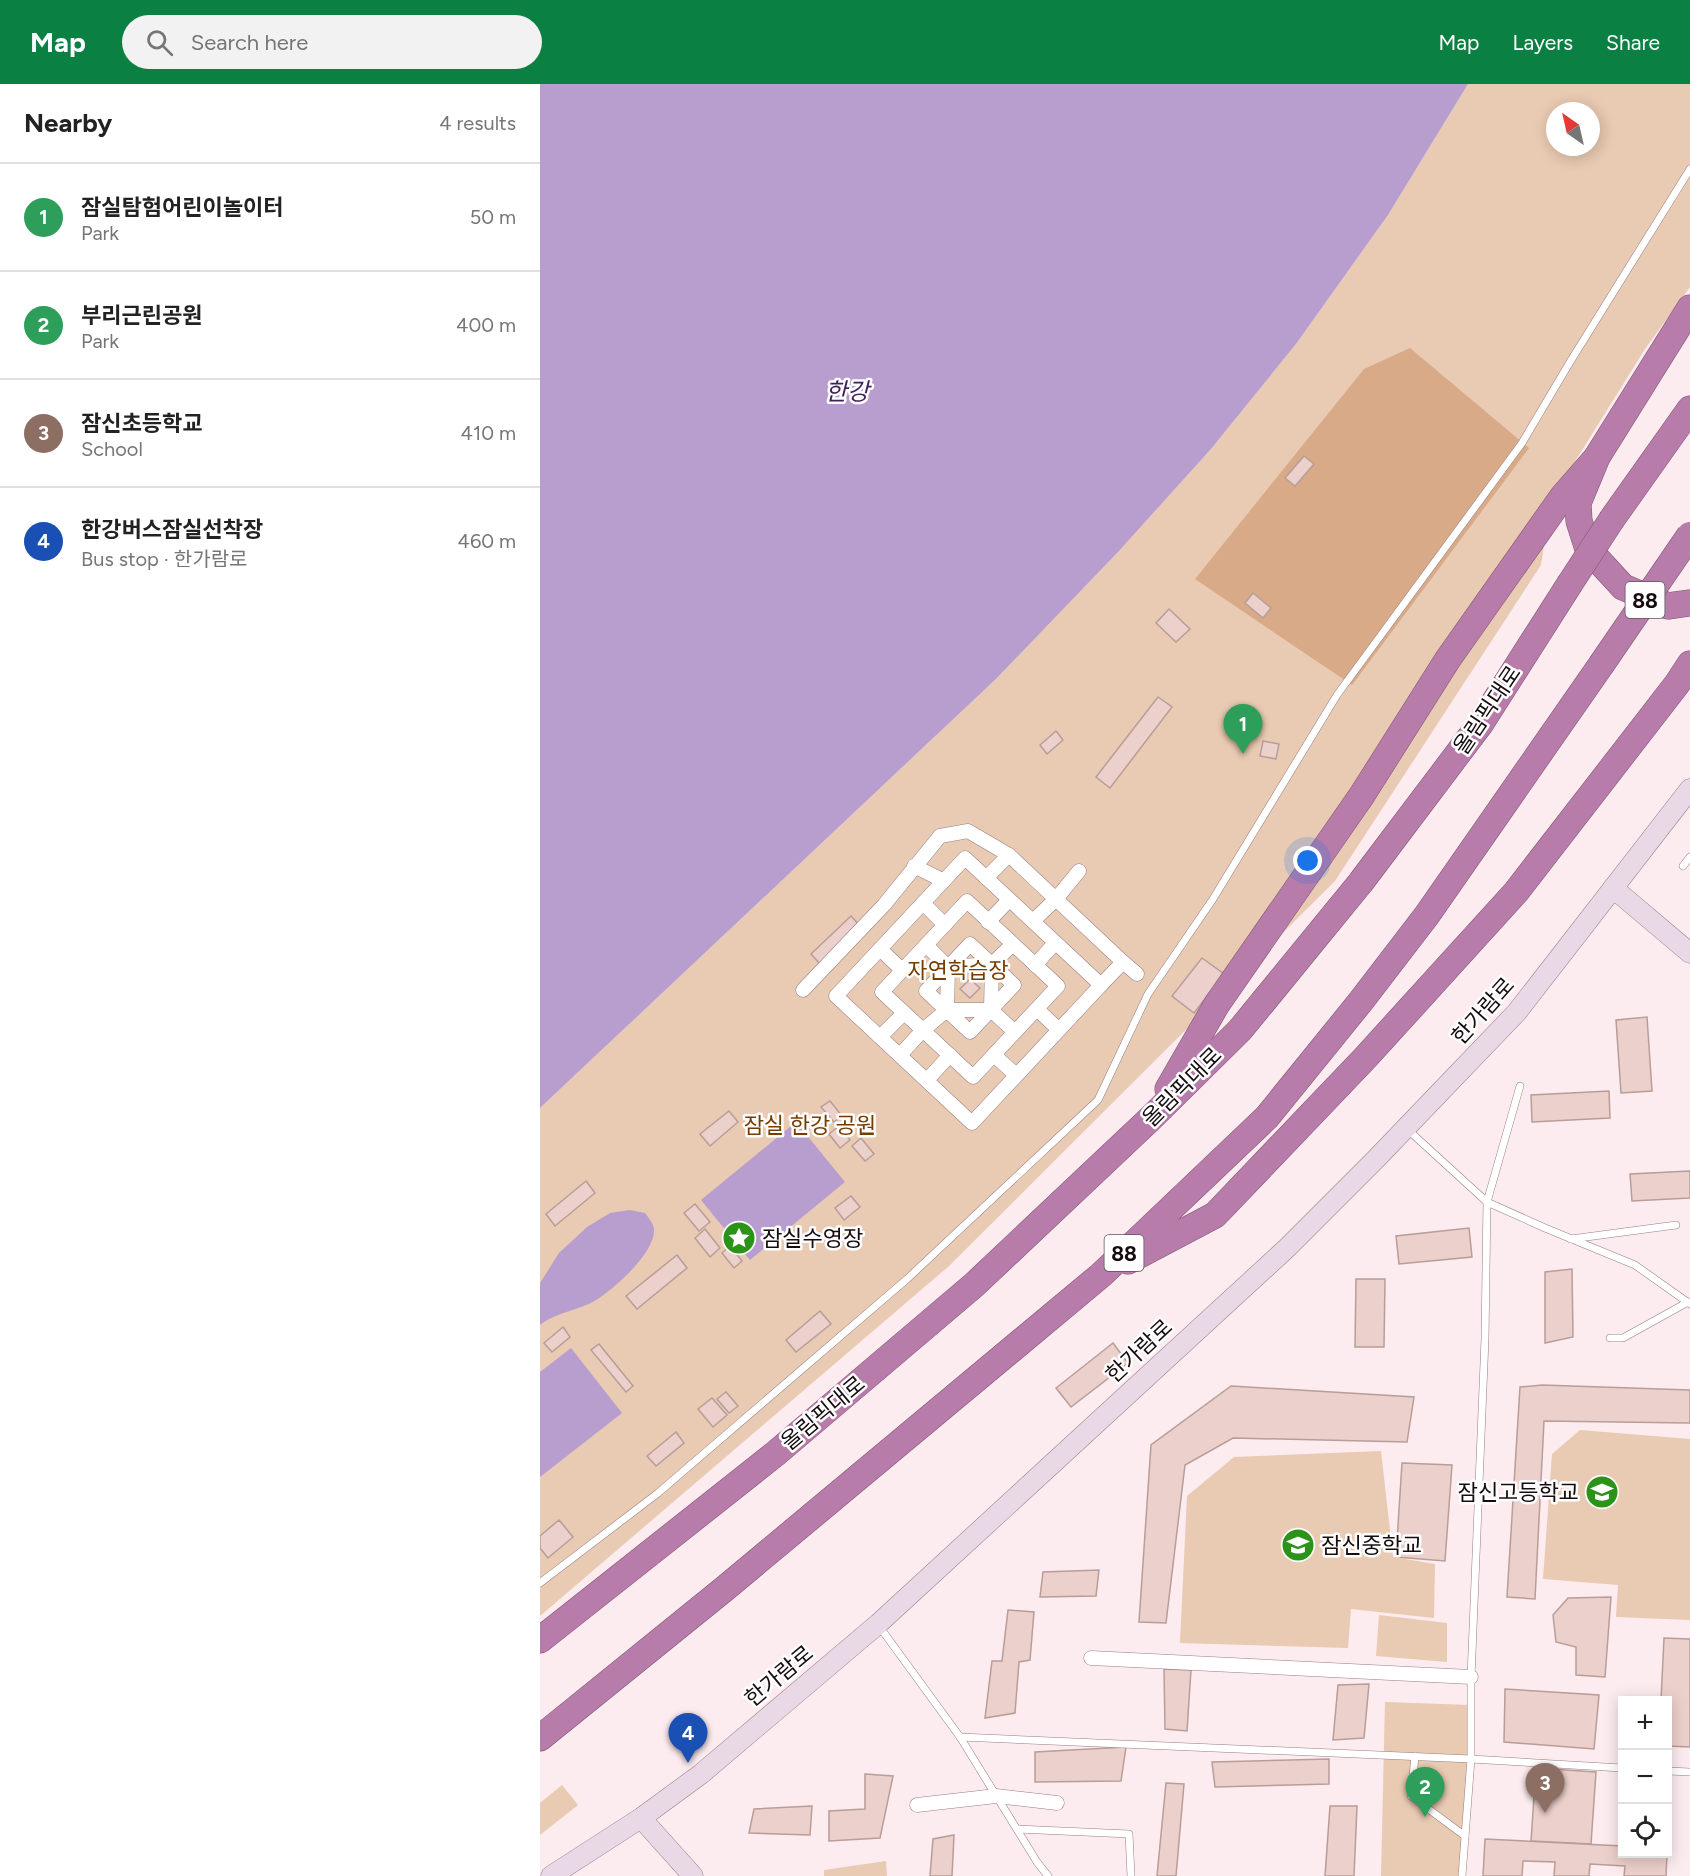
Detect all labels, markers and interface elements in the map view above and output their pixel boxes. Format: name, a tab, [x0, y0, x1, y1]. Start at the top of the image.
search box	[122, 15, 542, 69]
text: Map	[30, 25, 86, 59]
icon: search	[143, 26, 176, 59]
text: Search here	[191, 29, 308, 56]
text: Map	[1439, 30, 1479, 55]
text: Layers	[1512, 30, 1573, 55]
text: Share	[1606, 30, 1660, 55]
north arrow	[1546, 102, 1600, 156]
text: Nearby	[24, 107, 112, 139]
text: 4 results	[439, 111, 516, 135]
text: 잠실탐험어린이놀이터	[81, 194, 283, 221]
text: 1	[39, 205, 48, 229]
text: 50 m	[470, 205, 516, 229]
text: Park	[81, 221, 119, 245]
text: 부리근린공원	[81, 302, 202, 329]
text: 2	[38, 313, 49, 337]
text: 400 m	[456, 313, 516, 337]
text: Park	[81, 329, 119, 353]
water label: 한강	[825, 377, 872, 406]
text: 잠신초등학교	[81, 410, 202, 437]
text: 3	[38, 421, 49, 445]
text: 410 m	[461, 421, 516, 445]
text: School	[81, 437, 143, 461]
text: 한강버스잠실선착장	[81, 516, 263, 543]
text: 4	[37, 529, 50, 553]
text: 460 m	[457, 529, 516, 553]
text: Bus stop · 한가람로	[81, 547, 247, 571]
road number: 88	[1626, 582, 1664, 618]
street label: 올림픽대로	[1448, 661, 1526, 759]
pin: 1	[1224, 704, 1262, 754]
your location	[1293, 846, 1322, 875]
park label: 자연학습장	[907, 957, 1009, 984]
street label: 한가람로	[1446, 972, 1520, 1050]
street label: 올림픽대로	[1137, 1042, 1227, 1132]
park label: 잠실 한강 공원	[744, 1112, 876, 1139]
place icon: 잠실수영장	[721, 1220, 757, 1256]
place label: 잠실수영장	[762, 1225, 863, 1252]
road number: 88	[1104, 1235, 1144, 1271]
street label: 한가람로	[1100, 1314, 1178, 1388]
street label: 올림픽대로	[776, 1370, 870, 1456]
school or university icon: 잠신고등학교	[1584, 1474, 1620, 1510]
place label: 잠신고등학교	[1458, 1479, 1579, 1506]
school or university icon: 잠신중학교	[1280, 1527, 1316, 1563]
place label: 잠신중학교	[1321, 1532, 1422, 1559]
street label: 한가람로	[739, 1640, 819, 1712]
map controls	[1618, 1696, 1672, 1858]
button: +	[1618, 1696, 1672, 1750]
pin: 4	[668, 1714, 708, 1763]
button: −	[1618, 1750, 1672, 1804]
pin: 3	[1526, 1764, 1564, 1813]
pin: 2	[1406, 1768, 1444, 1817]
button: locate	[1618, 1804, 1672, 1858]

